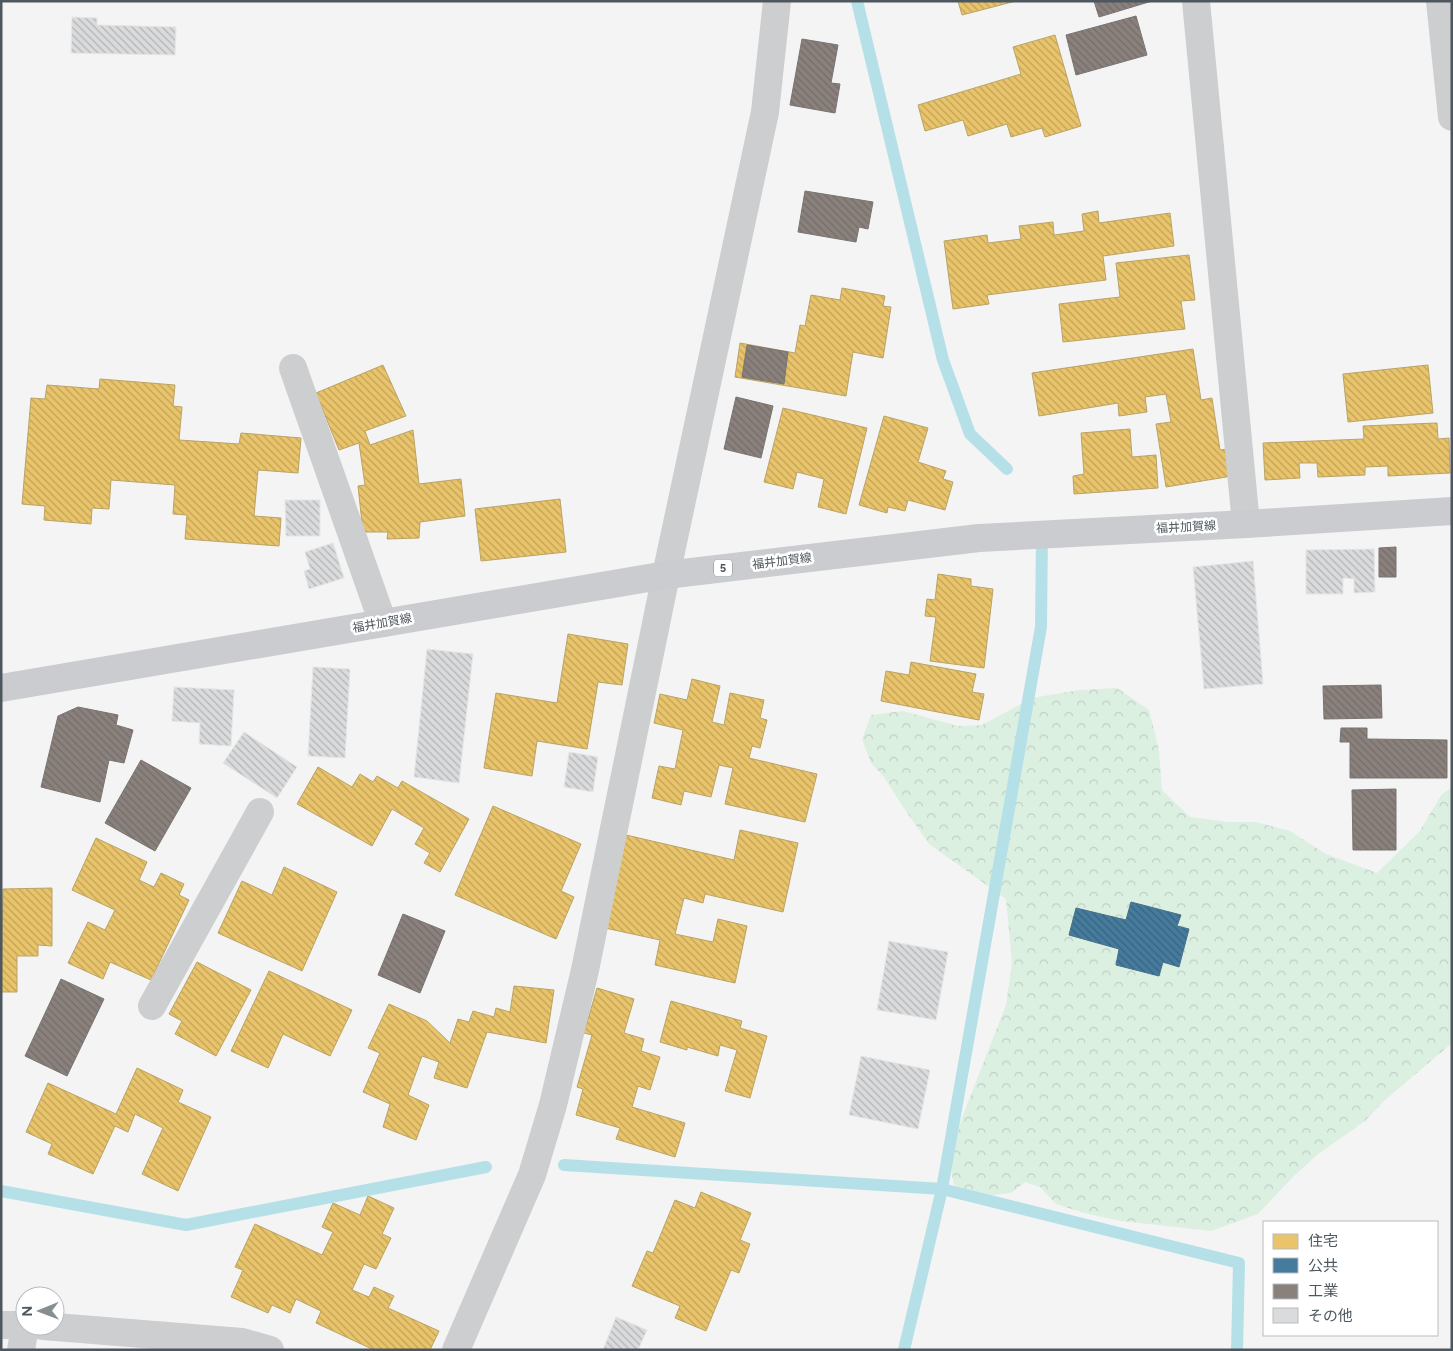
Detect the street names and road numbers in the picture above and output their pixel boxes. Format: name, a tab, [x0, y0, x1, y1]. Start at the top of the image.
street label: 福井加賀線	[1156, 518, 1216, 536]
street label: 福井加賀線	[751, 550, 813, 572]
road number: 5	[714, 560, 732, 576]
street label: 福井加賀線	[351, 611, 413, 635]

